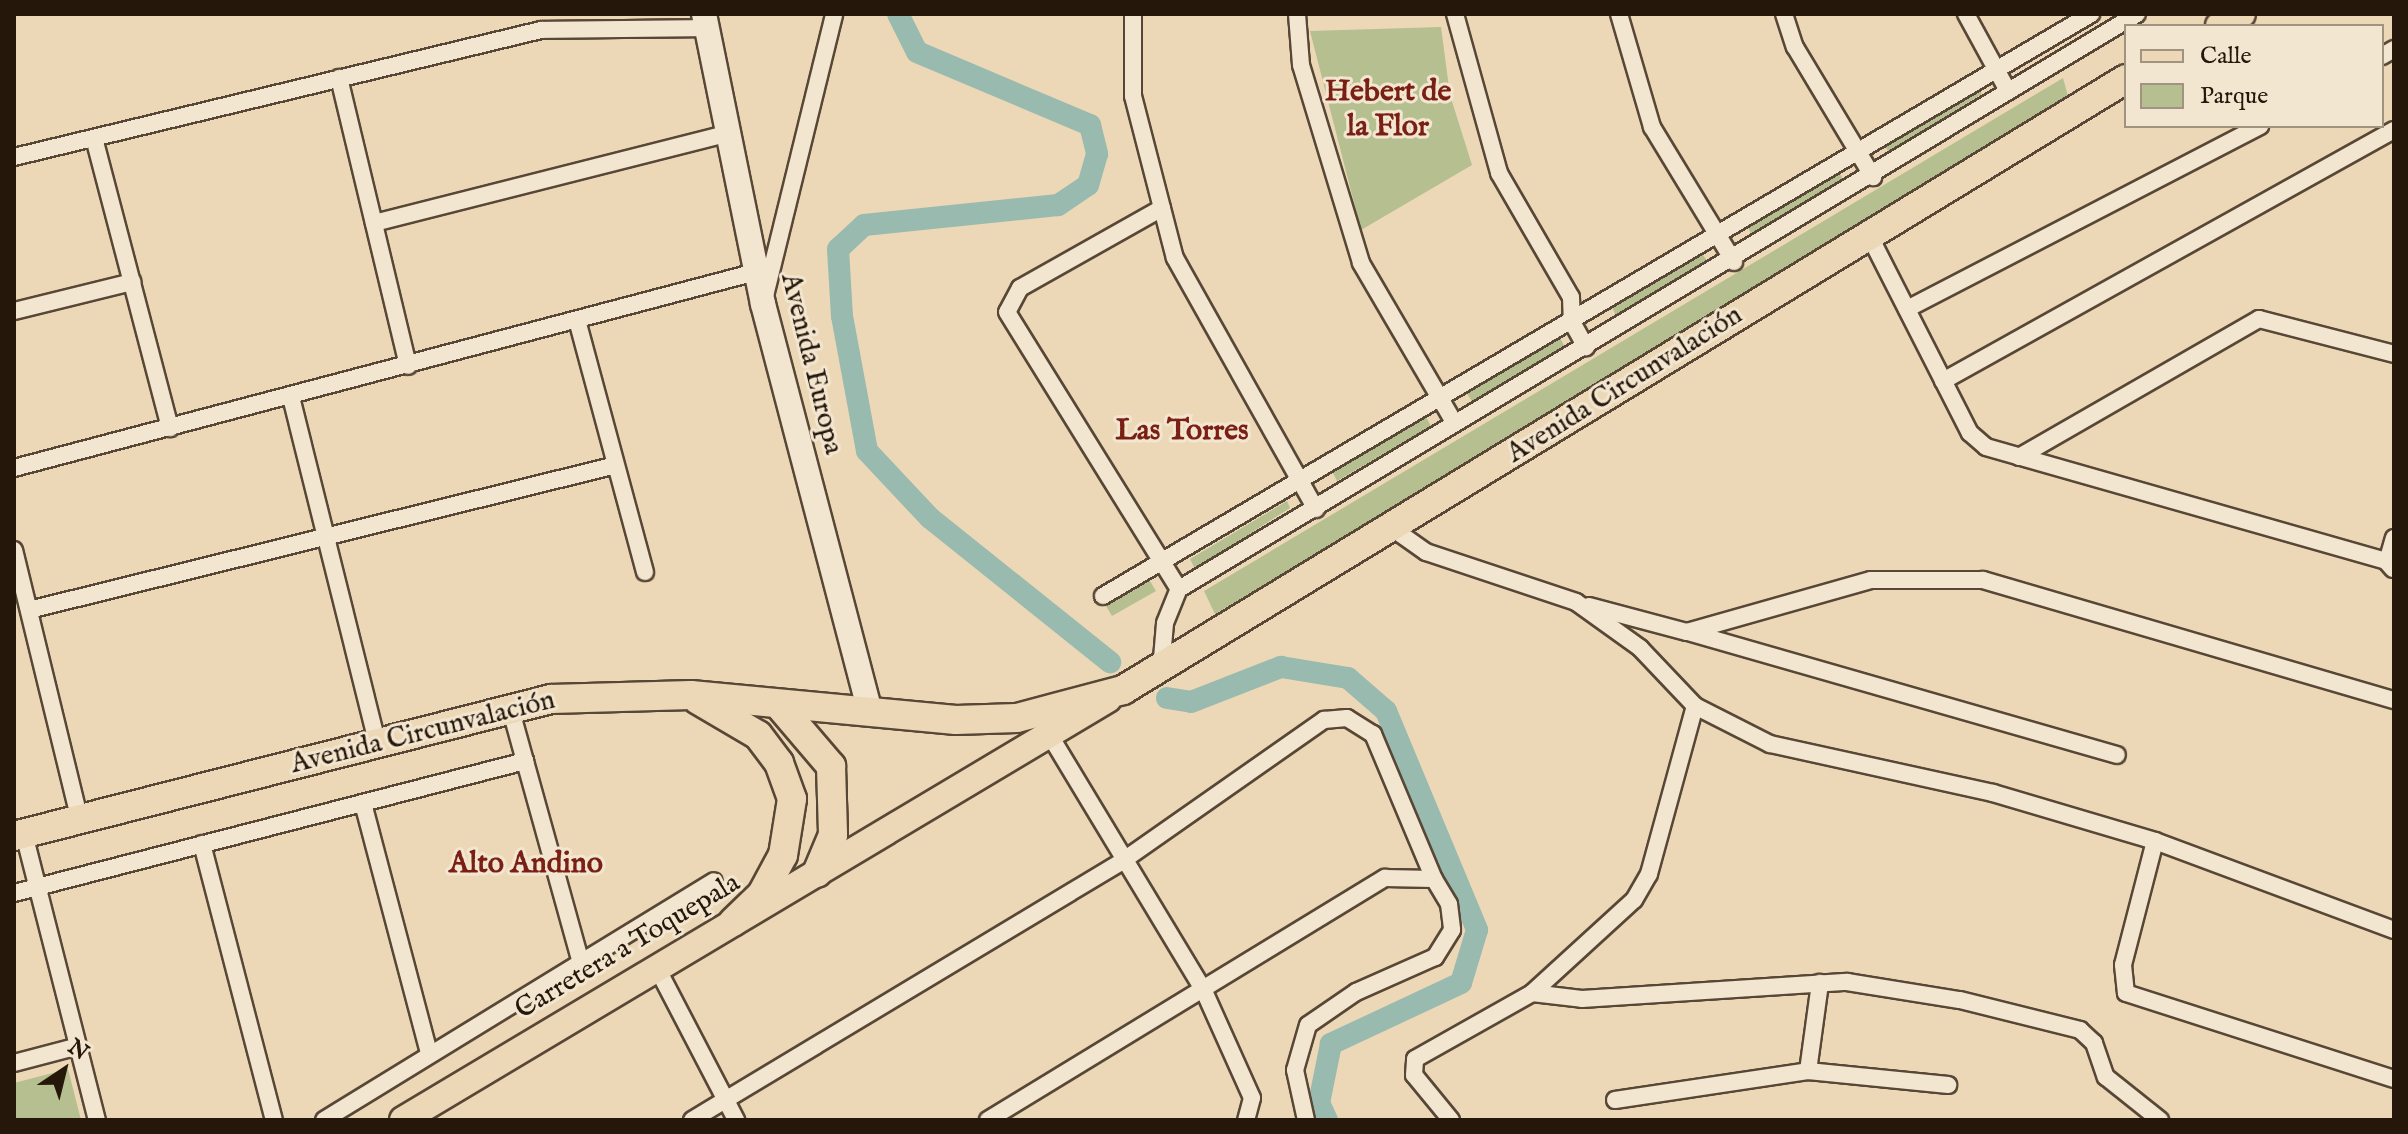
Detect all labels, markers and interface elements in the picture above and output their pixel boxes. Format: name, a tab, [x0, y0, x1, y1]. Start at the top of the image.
legend	[2124, 24, 2384, 128]
text: Calle	[2200, 41, 2252, 72]
district label: Hebert de la Flor	[1325, 74, 1451, 144]
text: Parque	[2200, 81, 2268, 112]
street label: Avenida Europa	[772, 270, 850, 458]
street label: Avenida Circunvalación	[1501, 299, 1749, 471]
district label: Las Torres	[1116, 413, 1248, 449]
street label: Avenida Circunvalación	[287, 684, 559, 782]
district label: Alto Andino	[449, 846, 603, 882]
street label: Carretera a Toquepala	[510, 867, 746, 1027]
north arrow	[24, 1030, 104, 1110]
text: N	[62, 1033, 94, 1067]

